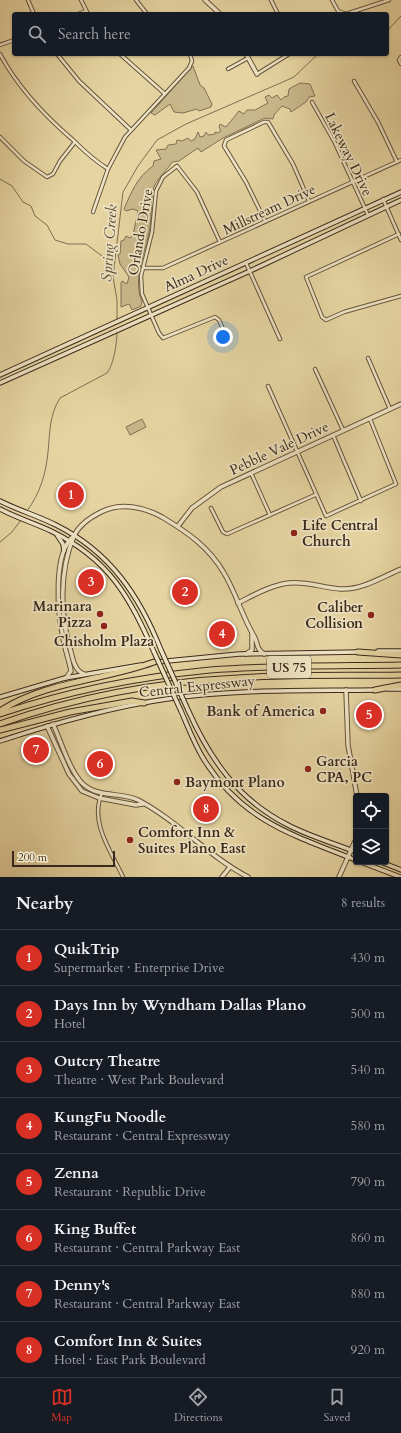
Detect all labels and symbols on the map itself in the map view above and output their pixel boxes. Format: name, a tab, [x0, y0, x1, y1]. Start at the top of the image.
street label: Lakeway Drive	[320, 109, 377, 199]
street label: Millstream Drive	[220, 180, 319, 239]
street label: Orlando Drive	[124, 187, 157, 277]
water label: Spring Creek	[96, 203, 122, 282]
street label: Alma Drive	[161, 250, 232, 297]
your location	[213, 327, 233, 347]
street label: Pebble Vale Drive	[227, 417, 332, 480]
pin: 1	[58, 480, 84, 510]
place label: Life Central Church	[302, 516, 378, 551]
marker: Life Central Church	[289, 528, 299, 538]
pin: 3	[78, 567, 104, 597]
pin: 2	[172, 577, 198, 607]
place label: Marinara Pizza	[33, 597, 92, 632]
place label: Caliber Collision	[305, 598, 363, 633]
marker: Marinara Pizza	[95, 609, 105, 619]
marker: Caliber Collision	[366, 610, 376, 620]
pin: 4	[209, 619, 235, 649]
marker: Chisholm Plaza	[99, 621, 109, 631]
place label: Chisholm Plaza	[54, 632, 154, 651]
road number: US 75	[267, 656, 311, 678]
street label: Central Expressway	[138, 671, 257, 702]
pin: 5	[356, 700, 382, 730]
place label: Bank of America	[206, 702, 315, 721]
marker: Bank of America	[318, 706, 328, 716]
pin: 7	[23, 735, 49, 765]
pin: 6	[87, 749, 113, 779]
place label: Garcia CPA, PC	[316, 752, 372, 787]
marker: Garcia CPA, PC	[303, 764, 313, 774]
place label: Baymont Plano	[185, 773, 285, 792]
marker: Baymont Plano	[172, 777, 182, 787]
pin: 8	[193, 794, 219, 824]
place label: Comfort Inn & Suites Plano East	[138, 823, 246, 858]
marker: Comfort Inn & Suites Plano East	[125, 835, 135, 845]
scale bar	[12, 849, 115, 868]

